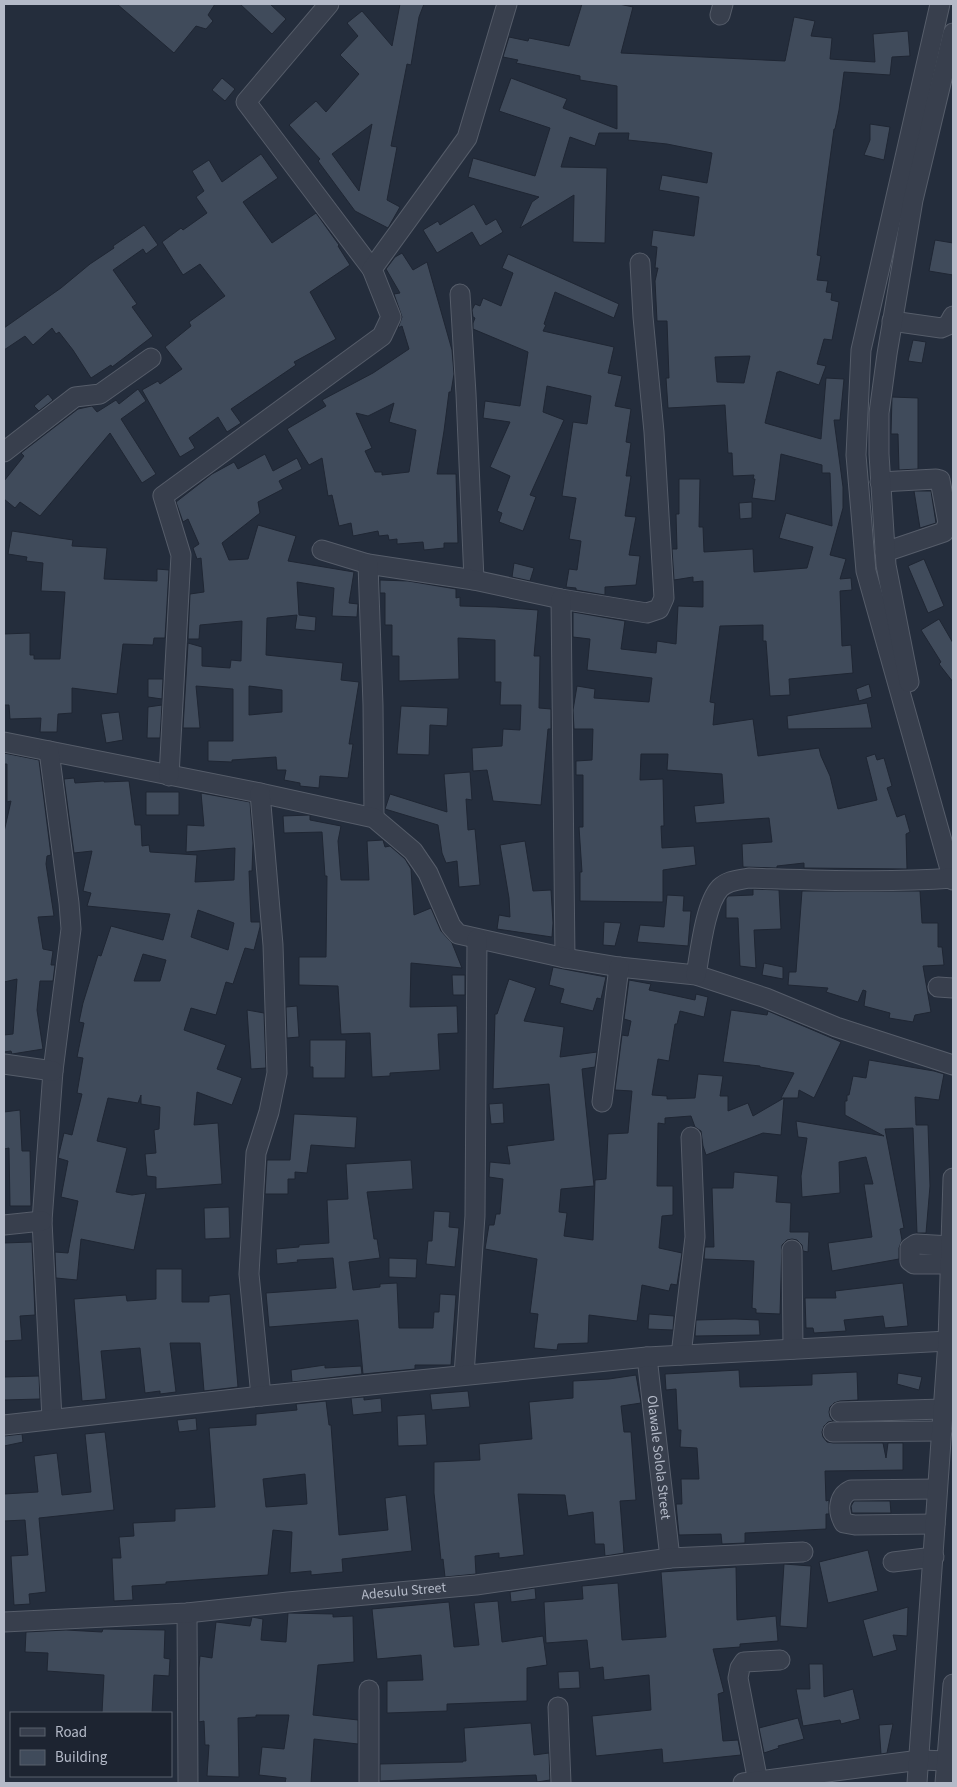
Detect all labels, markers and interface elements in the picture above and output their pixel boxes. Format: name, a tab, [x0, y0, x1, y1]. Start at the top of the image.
street label: Olawale Solola Street	[641, 1394, 676, 1521]
street label: Adesulu Street	[360, 1578, 447, 1605]
legend	[10, 1712, 172, 1777]
text: Road	[55, 1722, 87, 1743]
text: Building	[55, 1747, 108, 1768]

